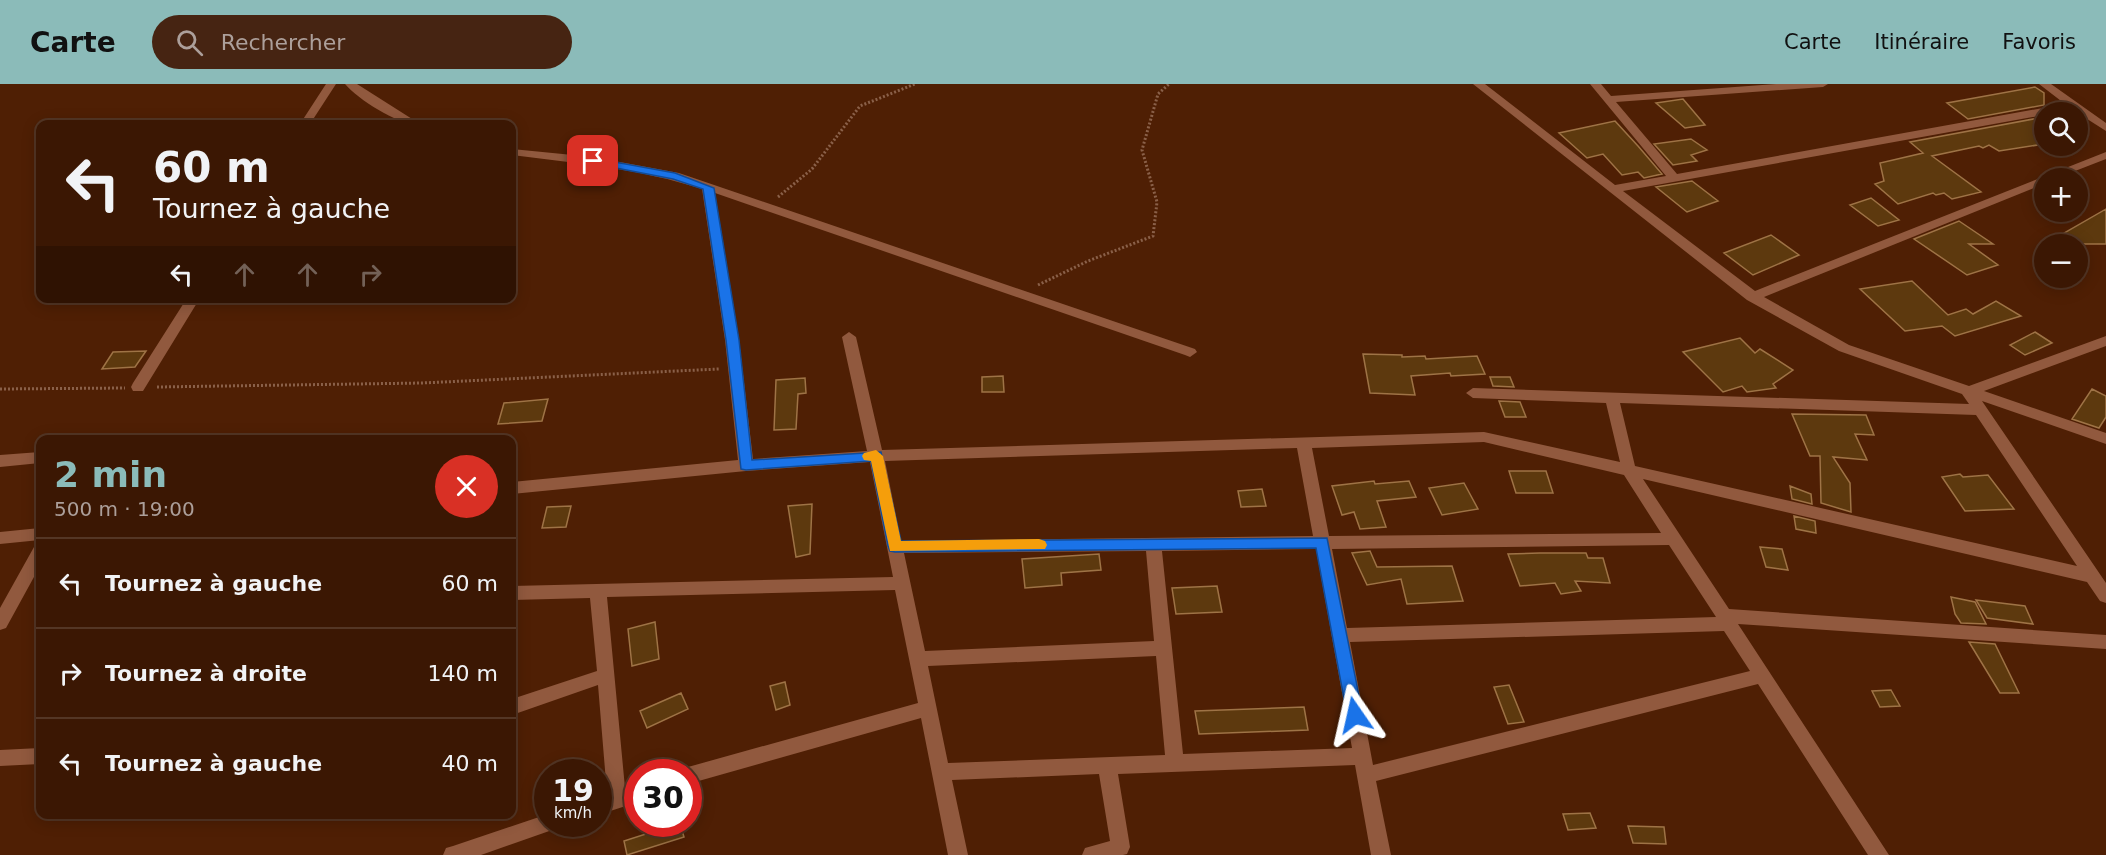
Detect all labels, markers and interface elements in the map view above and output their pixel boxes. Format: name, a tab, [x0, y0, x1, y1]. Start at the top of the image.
search box	[152, 15, 572, 69]
text: Carte	[30, 26, 116, 59]
icon: search	[173, 26, 206, 59]
text: Rechercher	[221, 30, 345, 55]
text: Carte	[1784, 30, 1841, 54]
text: Itinéraire	[1874, 30, 1969, 54]
text: Favoris	[2002, 30, 2076, 54]
map controls	[2034, 102, 2088, 288]
button: search	[2034, 102, 2088, 156]
pin	[567, 135, 618, 186]
text: 60 m	[153, 143, 270, 192]
icon: left	[54, 144, 132, 222]
icon: arrive	[576, 144, 609, 177]
button: +	[2034, 168, 2088, 222]
text: Tournez à gauche	[153, 193, 390, 224]
button: −	[2034, 234, 2088, 288]
icon: left	[165, 258, 198, 291]
icon: ahead	[228, 258, 261, 291]
icon: ahead	[291, 258, 324, 291]
icon: right	[354, 258, 387, 291]
text: 2 min	[54, 454, 167, 495]
button: close	[435, 455, 498, 518]
text: 500 m · 19:00	[54, 497, 195, 521]
icon: left	[54, 567, 87, 600]
text: Tournez à gauche	[105, 571, 322, 596]
text: 60 m	[442, 571, 498, 596]
icon: right	[54, 657, 87, 690]
text: Tournez à droite	[105, 661, 307, 686]
text: 140 m	[428, 661, 498, 686]
position arrow	[1323, 683, 1387, 747]
icon: left	[54, 747, 87, 780]
text: Tournez à gauche	[105, 751, 322, 776]
text: 40 m	[442, 751, 498, 776]
speed limit sign: 30	[624, 759, 702, 837]
text: 19	[552, 773, 594, 808]
text: km/h	[554, 804, 592, 822]

